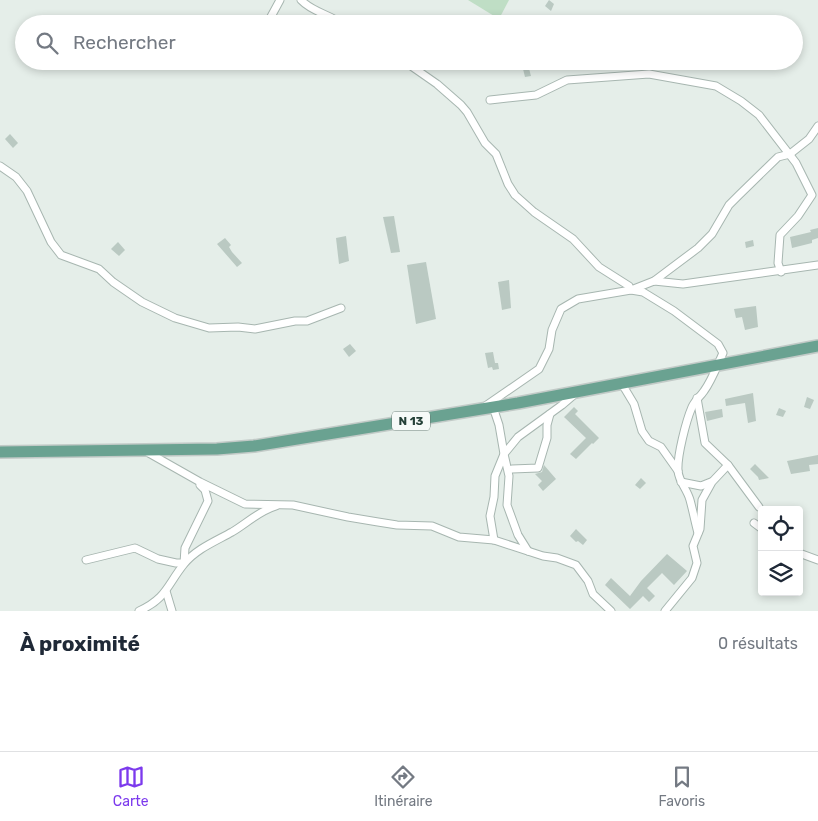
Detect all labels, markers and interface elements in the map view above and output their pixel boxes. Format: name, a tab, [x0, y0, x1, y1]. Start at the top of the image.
search box	[15, 15, 803, 70]
icon: search	[33, 29, 61, 57]
text: Rechercher	[73, 31, 176, 54]
road number: N 13	[392, 412, 430, 431]
map controls	[758, 506, 803, 596]
button: locate	[758, 506, 803, 551]
button: layers	[758, 551, 803, 596]
text: À proximité	[20, 631, 140, 656]
text: 0 résultats	[718, 634, 798, 653]
tab: Carte	[113, 763, 149, 810]
tab: Itinéraire	[374, 763, 433, 810]
tab: Favoris	[658, 763, 705, 810]

